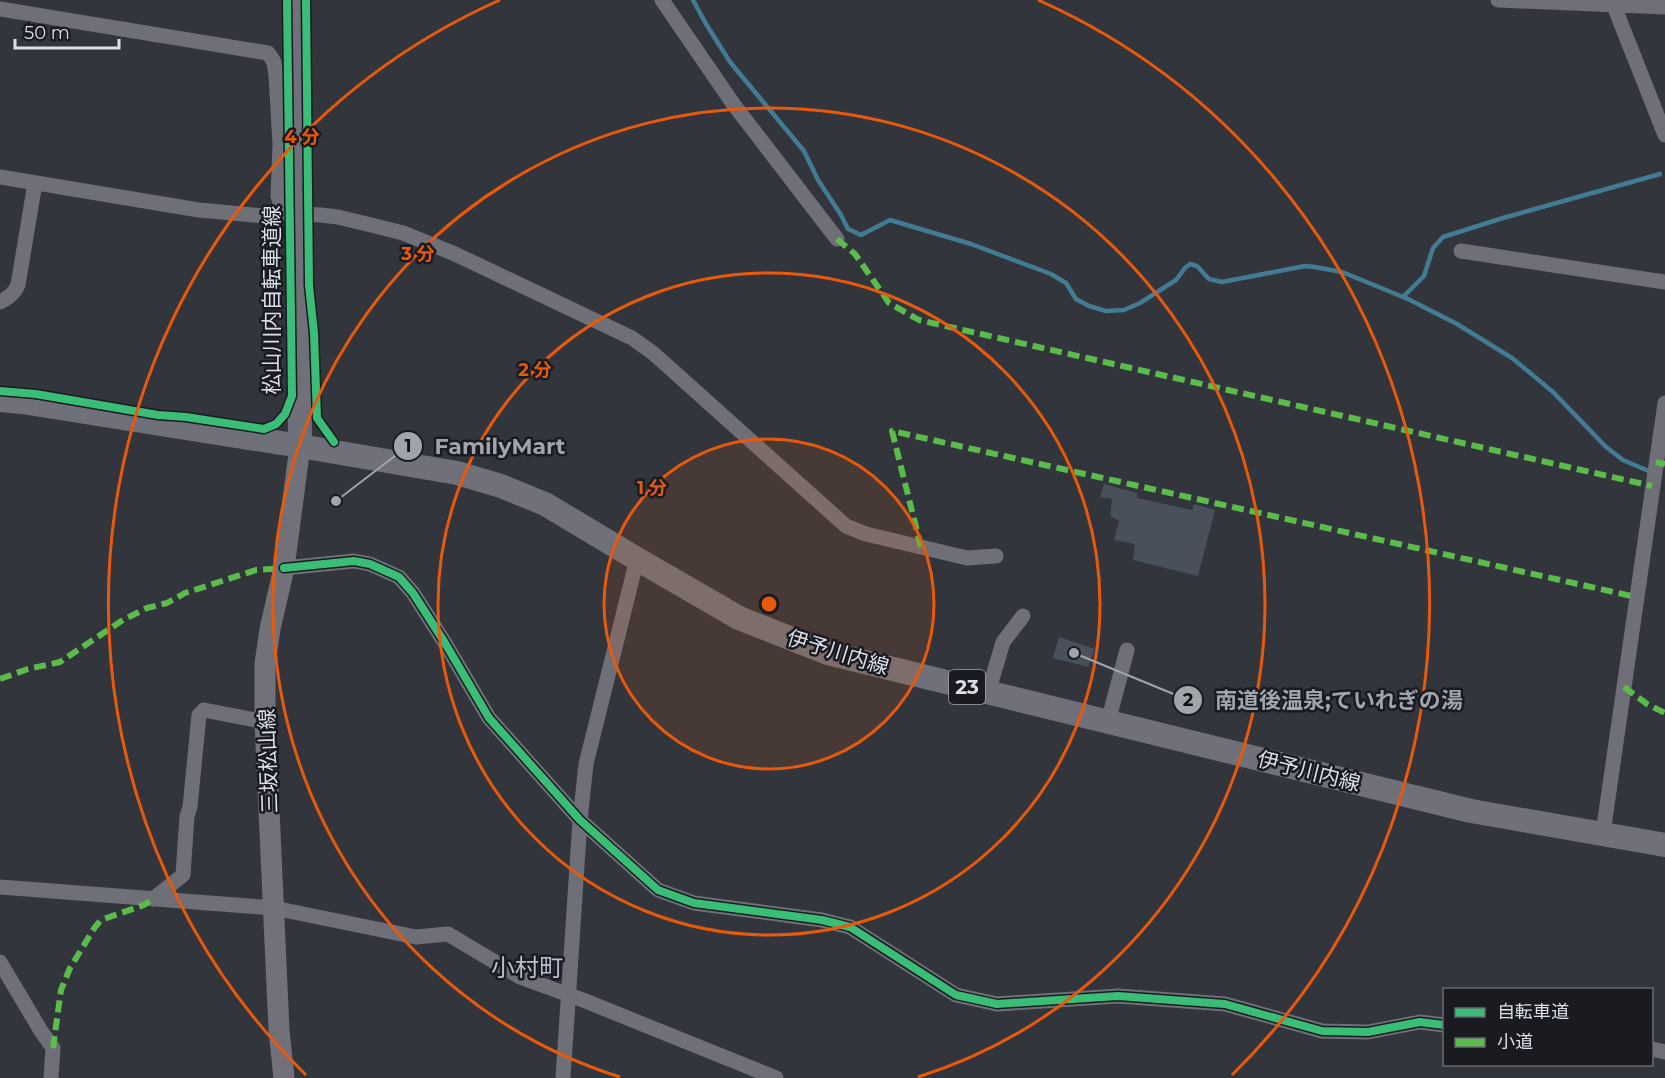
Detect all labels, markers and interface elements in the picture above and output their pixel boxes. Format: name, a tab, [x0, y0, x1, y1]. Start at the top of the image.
scale bar	[15, 12, 118, 50]
text: 50 m	[24, 22, 70, 44]
text: 4 分	[284, 126, 320, 148]
street label: 松山川内自転車道線	[259, 206, 284, 395]
text: 3 分	[400, 243, 435, 265]
text: 2 分	[518, 359, 552, 381]
callout: FamilyMart	[393, 426, 577, 466]
text: FamilyMart	[435, 433, 566, 460]
text: 1	[404, 435, 412, 457]
text: 1 分	[637, 477, 667, 499]
centre of rings	[759, 594, 779, 614]
street label: 伊予川内線	[784, 625, 892, 679]
road number: 23	[949, 670, 985, 704]
callout: 南道後温泉;ていれぎの湯	[1173, 680, 1475, 720]
text: 南道後温泉;ていれぎの湯	[1215, 687, 1463, 714]
text: 2	[1183, 689, 1194, 711]
street label: 三坂松山線	[254, 708, 282, 814]
street label: 伊予川内線	[1255, 746, 1363, 796]
district label: 小村町	[491, 953, 563, 982]
legend	[1443, 988, 1653, 1066]
text: 自転車道	[1497, 1001, 1569, 1023]
text: 小道	[1497, 1031, 1533, 1053]

